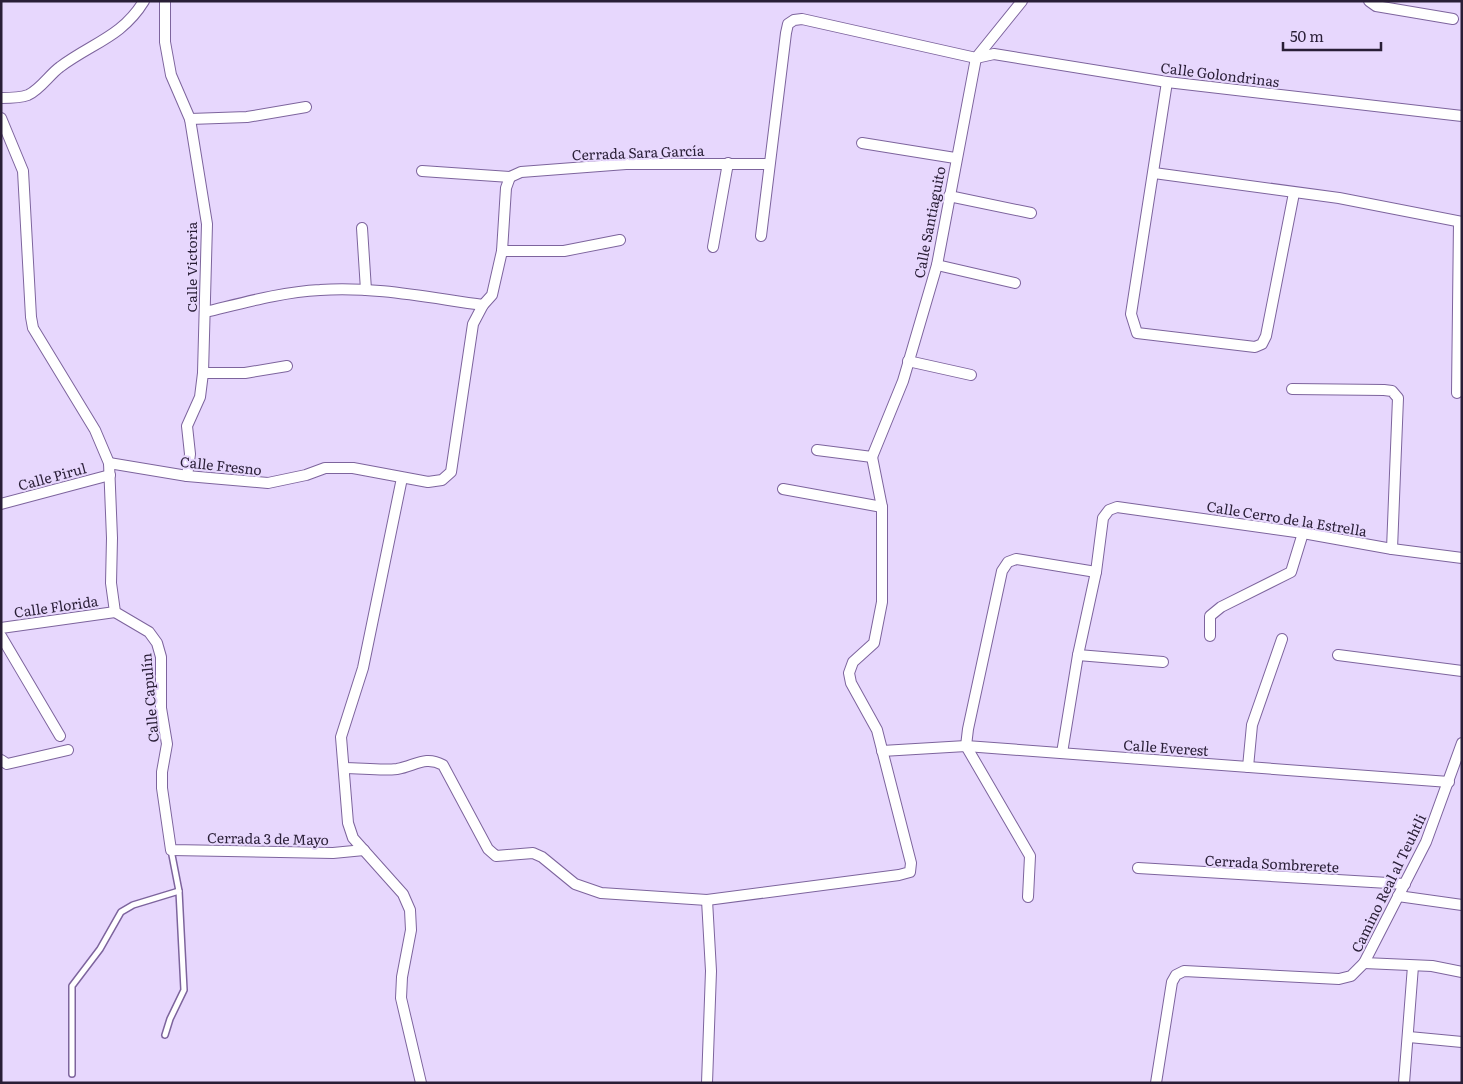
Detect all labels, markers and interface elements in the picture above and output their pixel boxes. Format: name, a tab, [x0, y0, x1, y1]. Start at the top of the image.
scale bar	[1283, 20, 1380, 52]
text: 50 m	[1290, 24, 1324, 47]
street label: Calle Golondrinas	[1159, 57, 1281, 91]
street label: Cerrada Sara García	[571, 140, 705, 164]
street label: Calle Santiaguito	[908, 164, 950, 280]
street label: Calle Victoria	[181, 221, 201, 312]
street label: Calle Fresno	[179, 451, 263, 479]
street label: Calle Pirul	[16, 457, 89, 495]
street label: Calle Cerro de la Estrella	[1205, 495, 1369, 541]
street label: Calle Florida	[13, 590, 100, 622]
street label: Calle Capulín	[135, 652, 163, 744]
street label: Calle Everest	[1123, 734, 1210, 760]
street label: Camino Real al Teuhtli	[1346, 810, 1430, 956]
street label: Cerrada 3 de Mayo	[207, 827, 329, 849]
street label: Cerrada Sombrerete	[1204, 849, 1340, 877]

